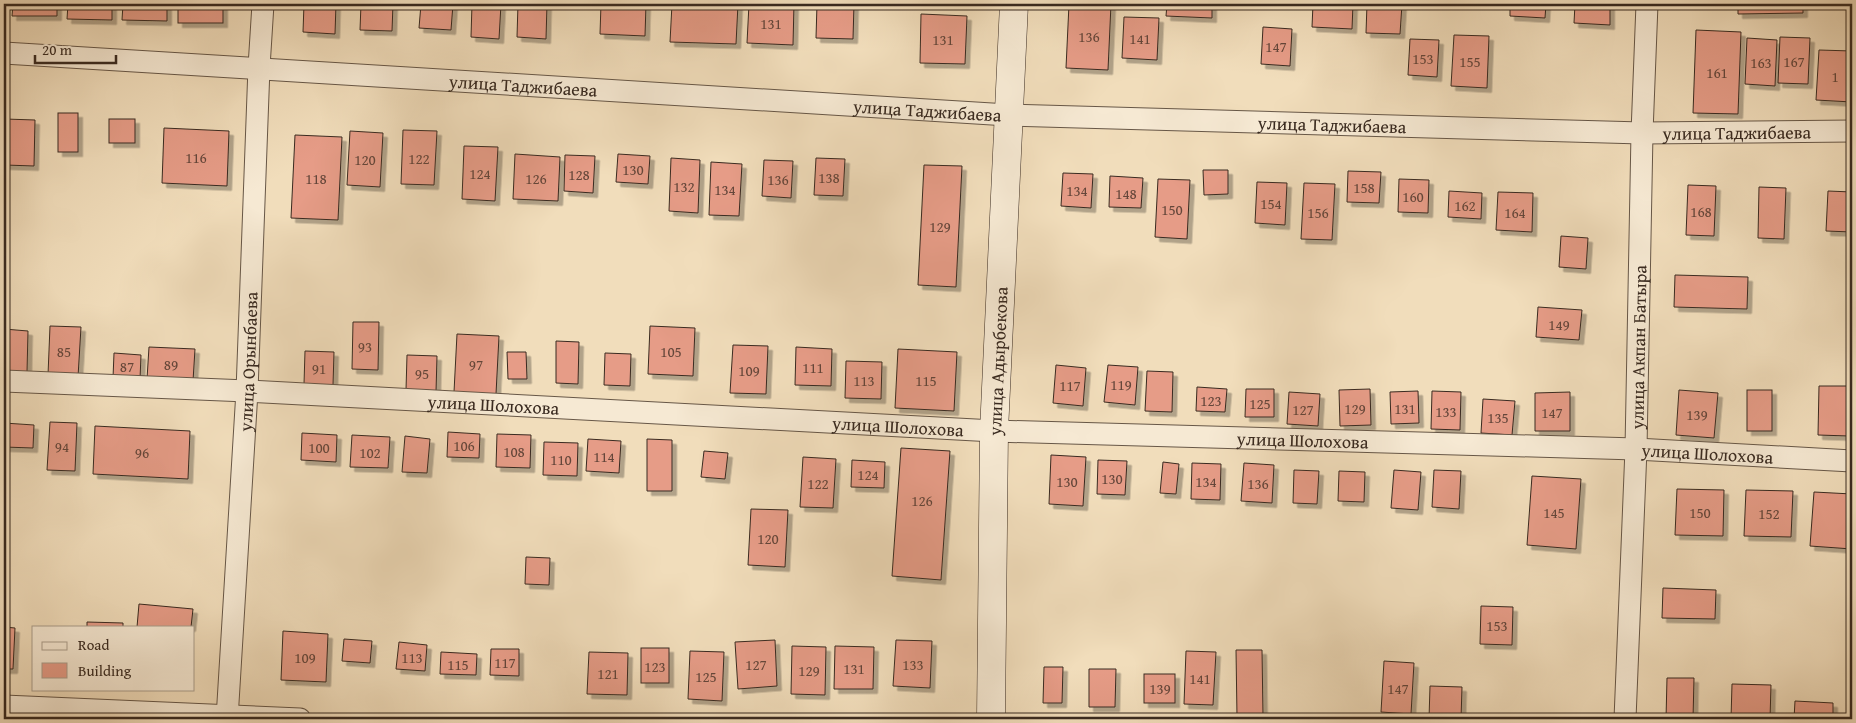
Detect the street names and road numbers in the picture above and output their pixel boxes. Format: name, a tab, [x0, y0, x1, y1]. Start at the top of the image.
street label: улица Таджибаева	[447, 67, 598, 103]
street label: улица Таджибаева	[851, 92, 1003, 128]
street label: улица Таджибаева	[1256, 109, 1407, 140]
street label: улица Таджибаева	[1661, 118, 1812, 146]
street label: улица Акпан Батыра	[1623, 264, 1653, 431]
street label: улица Адырбекова	[980, 285, 1014, 437]
street label: улица Орынбаева	[231, 291, 264, 433]
street label: улица Шолохова	[426, 387, 560, 421]
street label: улица Шолохова	[830, 409, 965, 443]
street label: улица Шолохова	[1235, 424, 1369, 455]
street label: улица Шолохова	[1640, 436, 1774, 470]

